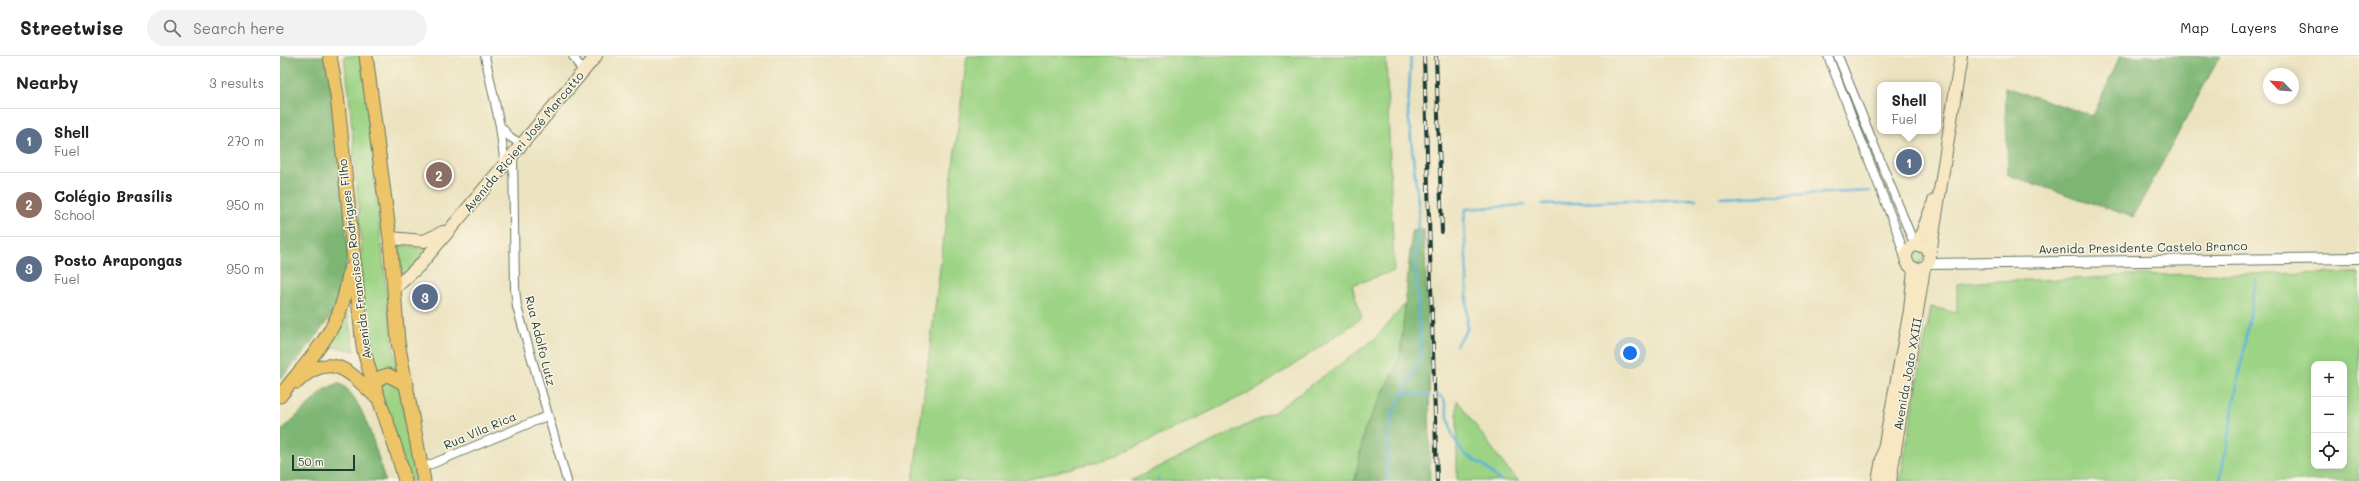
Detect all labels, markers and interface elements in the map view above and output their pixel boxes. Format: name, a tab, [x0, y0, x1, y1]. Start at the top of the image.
search box	[147, 10, 427, 46]
text: Streetwise	[20, 15, 123, 40]
icon: search	[161, 17, 183, 39]
text: Search here	[193, 18, 285, 38]
text: Map	[2180, 18, 2209, 37]
text: Layers	[2231, 18, 2277, 37]
text: Share	[2299, 18, 2339, 37]
street label: Avenida Ricieri José Marcatto	[459, 68, 587, 215]
north arrow	[2263, 68, 2299, 104]
text: Nearby	[16, 71, 78, 93]
text: 3 results	[209, 74, 264, 91]
popup	[1877, 82, 1941, 134]
text: Shell	[1891, 90, 1927, 110]
text: Fuel	[1891, 110, 1917, 127]
text: Shell	[54, 122, 89, 142]
text: 1	[26, 132, 32, 149]
text: 270 m	[227, 132, 264, 149]
text: Fuel	[54, 142, 80, 159]
pin: 1	[1896, 147, 1922, 177]
street label: Avenida Francisco Rodrigues Filho	[334, 158, 374, 360]
pin: 2	[426, 160, 452, 190]
text: Colégio Brasílis	[54, 186, 173, 206]
text: 2	[25, 196, 33, 213]
text: 950 m	[226, 196, 264, 213]
text: School	[54, 206, 95, 223]
street label: Avenida Presidente Castelo Branco	[2038, 237, 2248, 257]
text: Posto Arapongas	[54, 250, 182, 270]
text: 3	[25, 260, 33, 277]
text: 950 m	[226, 260, 264, 277]
text: Fuel	[54, 270, 80, 287]
pin: 3	[412, 282, 438, 312]
street label: Rua Adolfo Lutz	[522, 294, 560, 388]
street label: Avenida João XXIII	[1889, 316, 1925, 431]
your location	[1620, 343, 1640, 363]
map controls	[2311, 361, 2347, 469]
button: +	[2311, 361, 2347, 397]
button: −	[2311, 397, 2347, 433]
street label: Rua Vila Rica	[441, 408, 518, 453]
button: locate	[2311, 433, 2347, 469]
scale bar	[292, 453, 355, 472]
text: 50 m	[298, 454, 324, 469]

